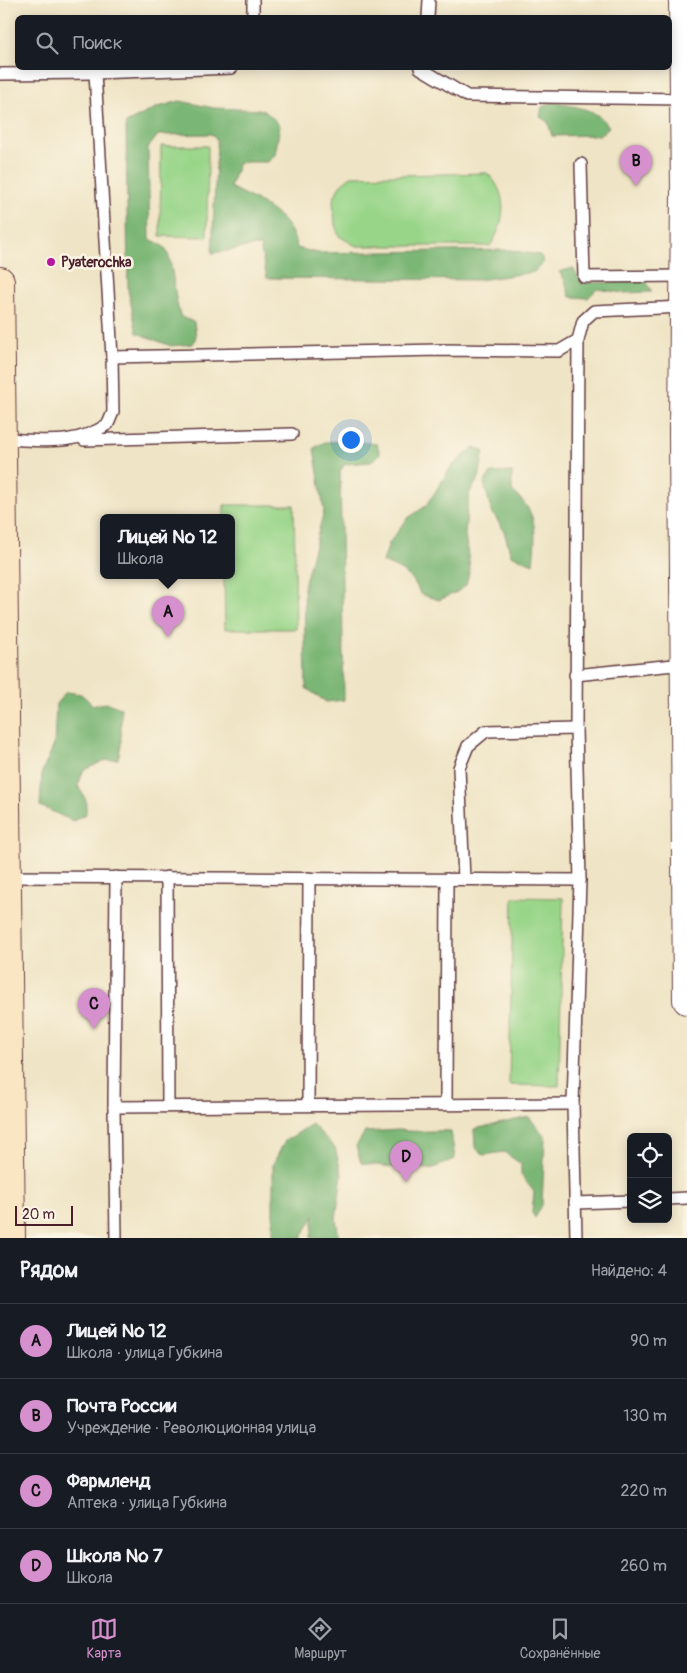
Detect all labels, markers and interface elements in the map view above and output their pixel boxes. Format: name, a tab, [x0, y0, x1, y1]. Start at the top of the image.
search box	[15, 15, 672, 70]
icon: search	[33, 29, 61, 57]
text: Поиск	[73, 31, 123, 55]
pin: B	[620, 145, 652, 186]
place label: Pyaterochka	[61, 254, 132, 271]
marker: Pyaterochka	[45, 256, 57, 268]
your location	[338, 427, 364, 453]
popup	[100, 514, 235, 579]
text: Лицей № 12	[118, 525, 217, 549]
text: Школа	[118, 549, 163, 569]
pin: A	[152, 596, 184, 637]
pin: C	[78, 988, 110, 1029]
map controls	[627, 1133, 672, 1223]
button: locate	[627, 1133, 672, 1178]
pin: D	[390, 1141, 422, 1182]
button: layers	[627, 1178, 672, 1223]
scale bar	[15, 1203, 72, 1226]
text: 20 m	[22, 1206, 55, 1223]
text: Рядом	[20, 1257, 78, 1284]
text: Найдено: 4	[591, 1261, 667, 1281]
text: Лицей № 12	[67, 1319, 167, 1343]
text: A	[31, 1331, 41, 1351]
text: 90 m	[630, 1331, 667, 1351]
text: Школа · улица Губкина	[67, 1343, 223, 1363]
text: Почта России	[67, 1394, 177, 1418]
text: B	[31, 1406, 41, 1426]
text: 130 m	[623, 1406, 667, 1426]
text: Учреждение · Революционная улица	[67, 1418, 316, 1438]
text: Фармленд	[67, 1469, 150, 1493]
text: C	[31, 1481, 41, 1501]
text: 220 m	[621, 1481, 667, 1501]
text: Аптека · улица Губкина	[67, 1493, 227, 1513]
text: Школа № 7	[67, 1544, 163, 1568]
text: D	[31, 1556, 41, 1576]
text: 260 m	[620, 1556, 667, 1576]
text: Школа	[67, 1568, 113, 1588]
tab: Карта	[86, 1615, 121, 1662]
tab: Маршрут	[294, 1615, 347, 1662]
tab: Сохранённые	[520, 1615, 601, 1662]

